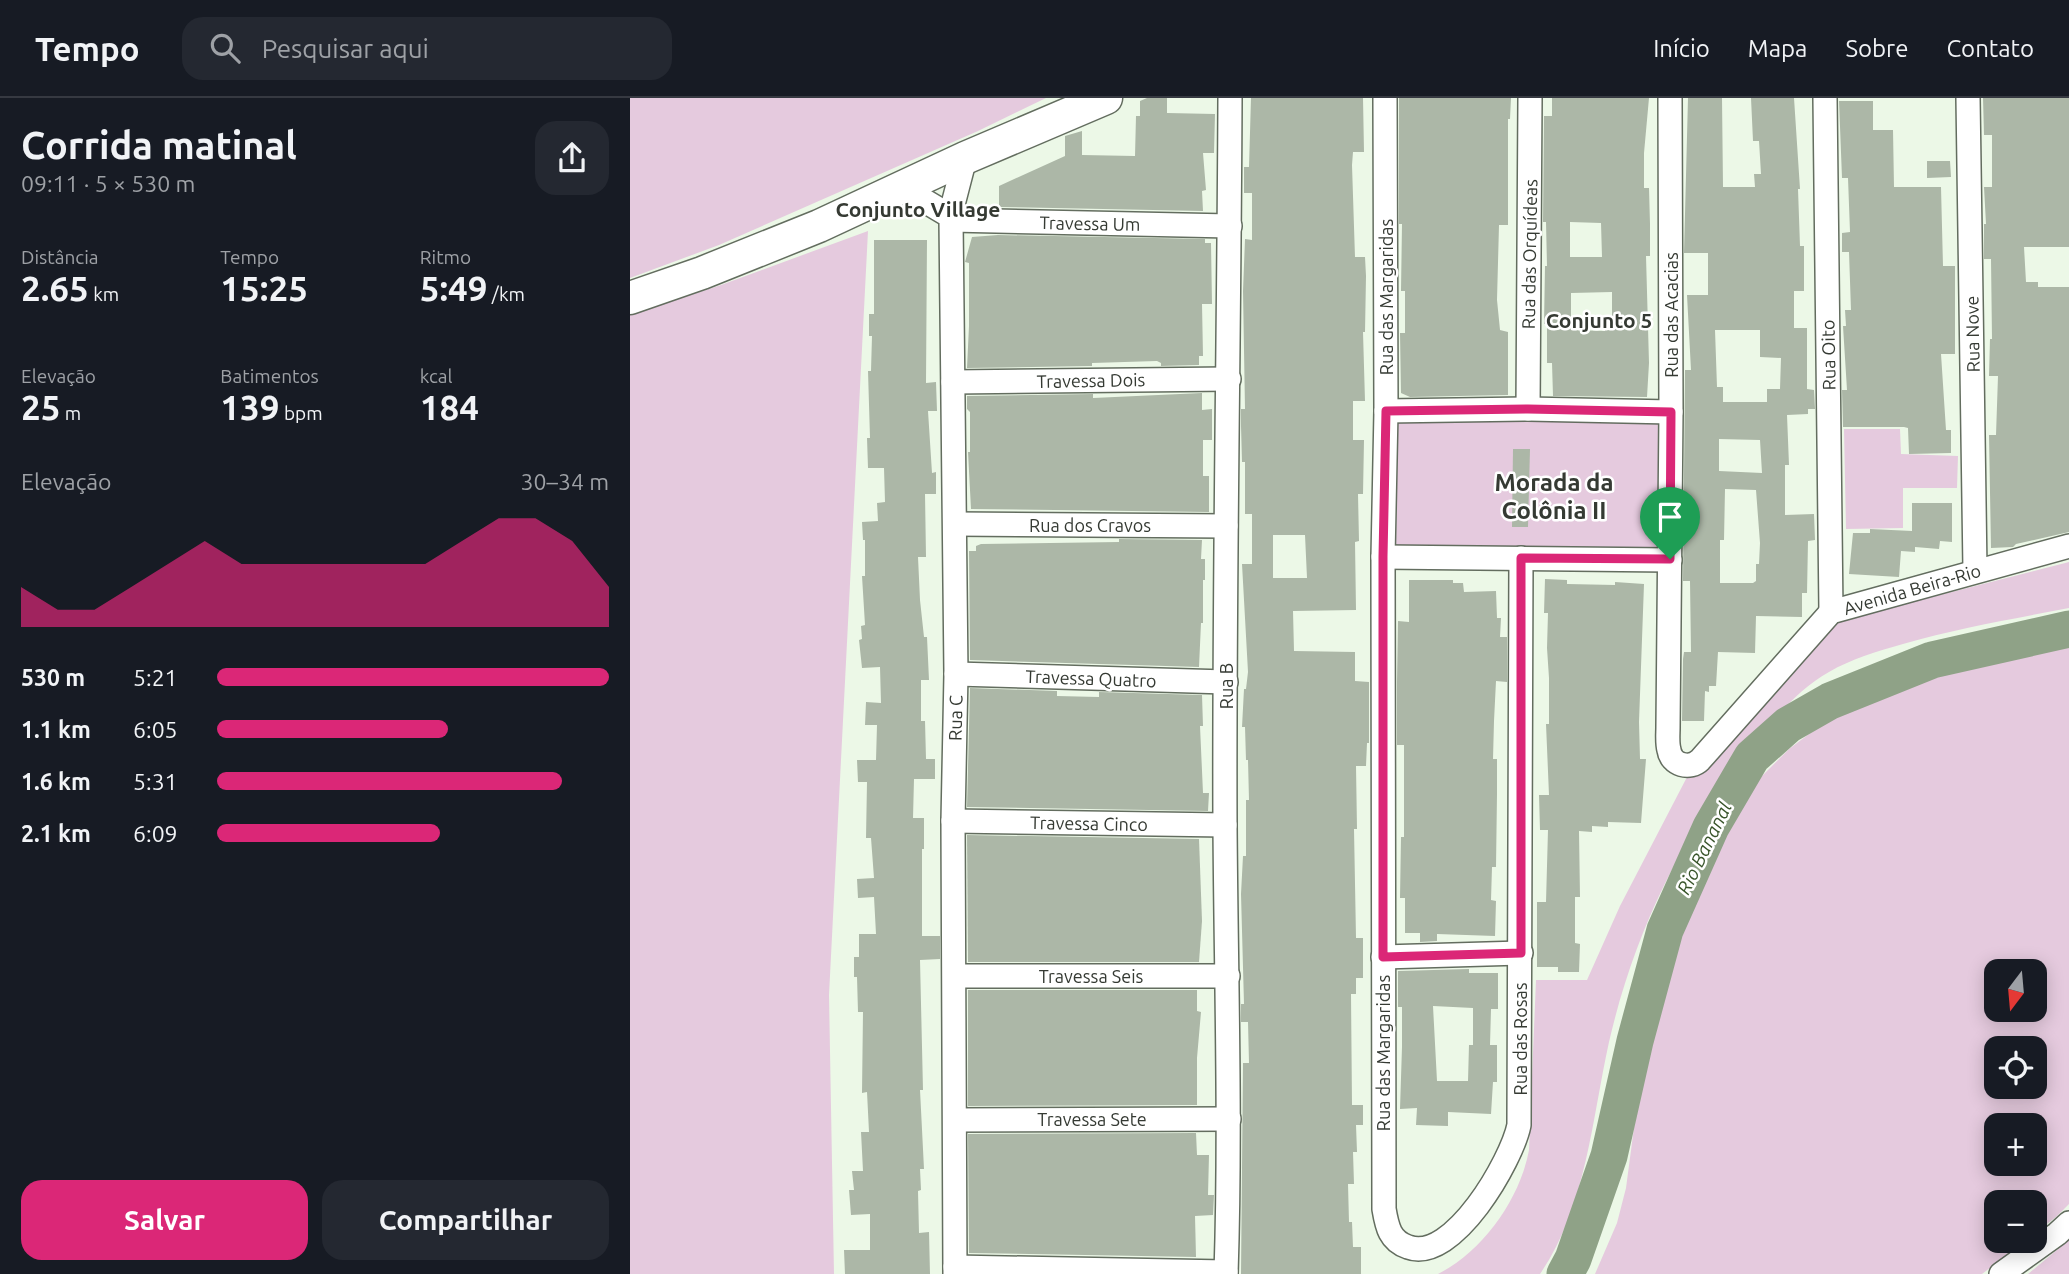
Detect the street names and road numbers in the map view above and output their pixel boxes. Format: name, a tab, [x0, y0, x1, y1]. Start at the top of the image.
street label: Rua das Orquídeas	[1518, 179, 1540, 329]
street label: Travessa Um	[1039, 212, 1141, 234]
street label: Rua das Margaridas	[1376, 218, 1396, 375]
street label: Rua das Acacias	[1661, 252, 1681, 378]
street label: Rua Nove	[1961, 295, 1983, 373]
street label: Rua Oito	[1817, 319, 1839, 391]
street label: Travessa Dois	[1037, 369, 1146, 391]
street label: Rua dos Cravos	[1029, 515, 1151, 535]
street label: Avenida Beira-Rio	[1841, 560, 1983, 618]
street label: Rua B	[1216, 663, 1236, 709]
street label: Travessa Quatro	[1025, 666, 1157, 691]
street label: Rua C	[945, 695, 965, 741]
street label: Travessa Cinco	[1030, 812, 1148, 834]
street label: Travessa Seis	[1039, 966, 1144, 986]
street label: Rua das Margaridas	[1373, 974, 1393, 1131]
street label: Rua das Rosas	[1510, 982, 1530, 1096]
street label: Travessa Sete	[1037, 1109, 1147, 1129]

